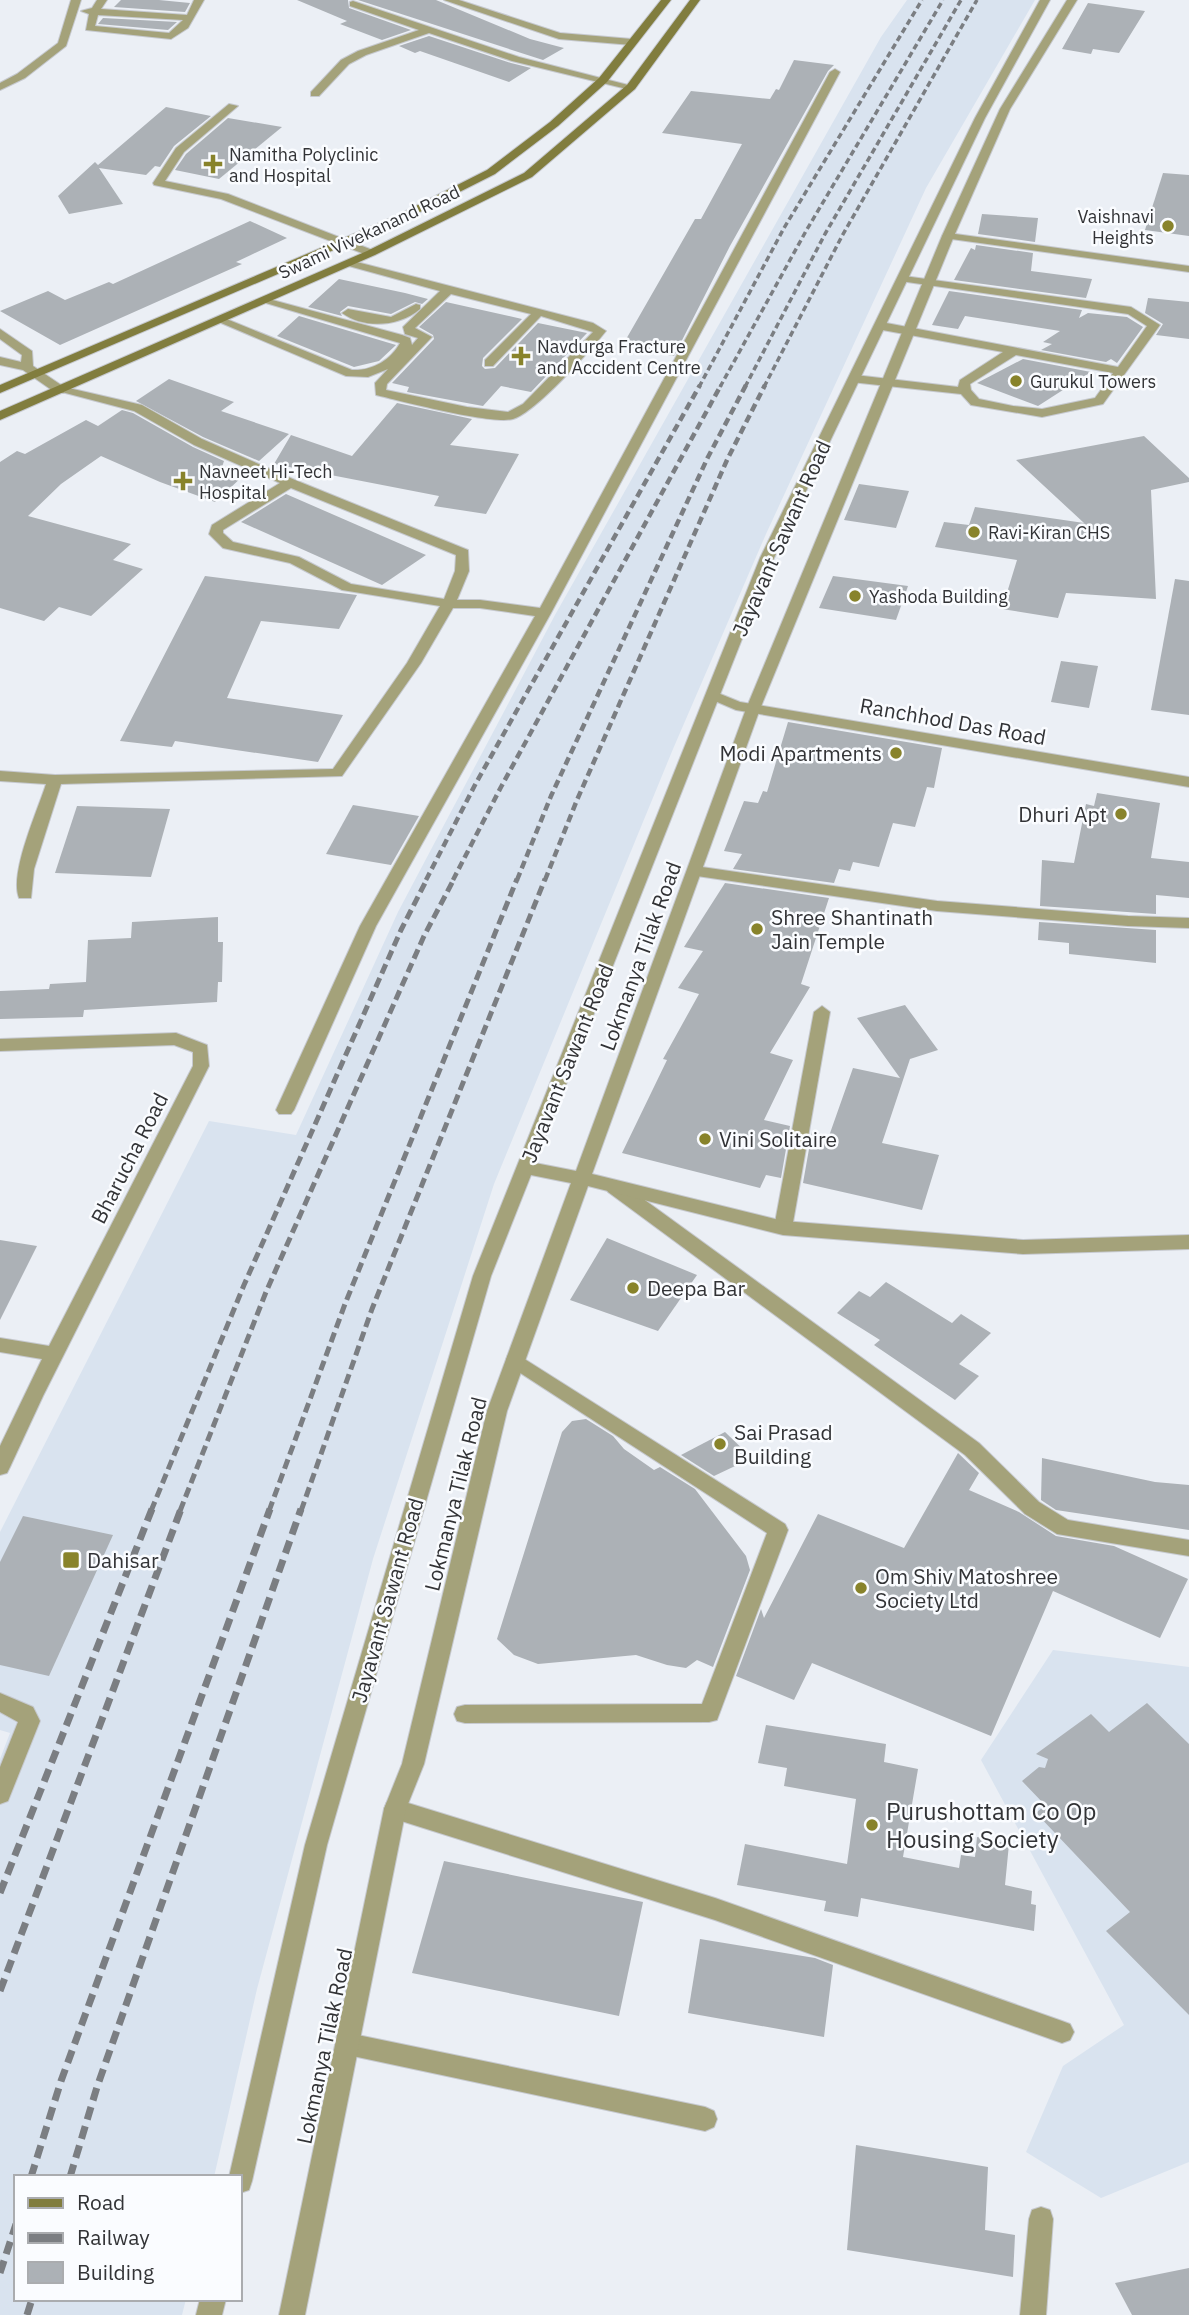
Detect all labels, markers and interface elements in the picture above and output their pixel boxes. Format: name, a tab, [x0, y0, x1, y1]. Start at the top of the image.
place label: Namitha Polyclinic and Hospital	[229, 143, 378, 187]
marker: Namitha Polyclinic and Hospital	[203, 154, 223, 174]
street label: Swami Vivekanand Road	[275, 180, 463, 284]
place label: Vaishnavi Heights	[1077, 205, 1154, 249]
marker: Vaishnavi Heights	[1160, 218, 1176, 234]
place label: Navdurga Fracture and Accident Centre	[537, 335, 701, 379]
marker: Navdurga Fracture and Accident Centre	[511, 346, 531, 366]
place label: Gurukul Towers	[1030, 370, 1156, 393]
marker: Gurukul Towers	[1008, 373, 1024, 389]
street label: Jayavant Sawant Road	[725, 436, 837, 640]
place label: Navneet Hi-Tech Hospital	[199, 460, 332, 504]
marker: Navneet Hi-Tech Hospital	[173, 471, 193, 491]
place label: Ravi-Kiran CHS	[988, 521, 1110, 544]
marker: Ravi-Kiran CHS	[966, 524, 982, 540]
place label: Yashoda Building	[869, 585, 1008, 608]
marker: Yashoda Building	[847, 588, 863, 604]
street label: Ranchhod Das Road	[858, 691, 1048, 751]
place label: Modi Apartments	[719, 739, 882, 767]
marker: Modi Apartments	[888, 745, 904, 761]
place label: Dhuri Apt	[1018, 800, 1107, 828]
marker: Dhuri Apt	[1113, 806, 1129, 822]
street label: Lokmanya Tilak Road	[593, 858, 687, 1054]
place label: Shree Shantinath Jain Temple	[771, 903, 933, 955]
marker: Shree Shantinath Jain Temple	[749, 921, 765, 937]
street label: Jayavant Sawant Road	[514, 960, 620, 1166]
street label: Bharucha Road	[84, 1088, 174, 1228]
place label: Vini Solitaire	[719, 1125, 837, 1153]
marker: Vini Solitaire	[697, 1131, 713, 1147]
place label: Deepa Bar	[647, 1274, 745, 1302]
marker: Deepa Bar	[625, 1280, 641, 1296]
street label: Lokmanya Tilak Road	[417, 1394, 493, 1594]
place label: Sai Prasad Building	[734, 1418, 833, 1470]
marker: Sai Prasad Building	[712, 1436, 728, 1452]
street label: Jayavant Sawant Road	[344, 1494, 430, 1706]
place label: Dahisar	[87, 1546, 159, 1574]
marker: Dahisar	[61, 1550, 81, 1570]
place label: Om Shiv Matoshree Society Ltd	[875, 1562, 1058, 1614]
marker: Om Shiv Matoshree Society Ltd	[853, 1580, 869, 1596]
place label: Purushottam Co Op Housing Society	[886, 1795, 1096, 1855]
marker: Purushottam Co Op Housing Society	[864, 1817, 880, 1833]
street label: Lokmanya Tilak Road	[290, 1946, 358, 2146]
legend	[14, 2175, 242, 2301]
text: Road	[77, 2188, 125, 2216]
text: Railway	[77, 2223, 150, 2251]
text: Building	[77, 2258, 154, 2286]

